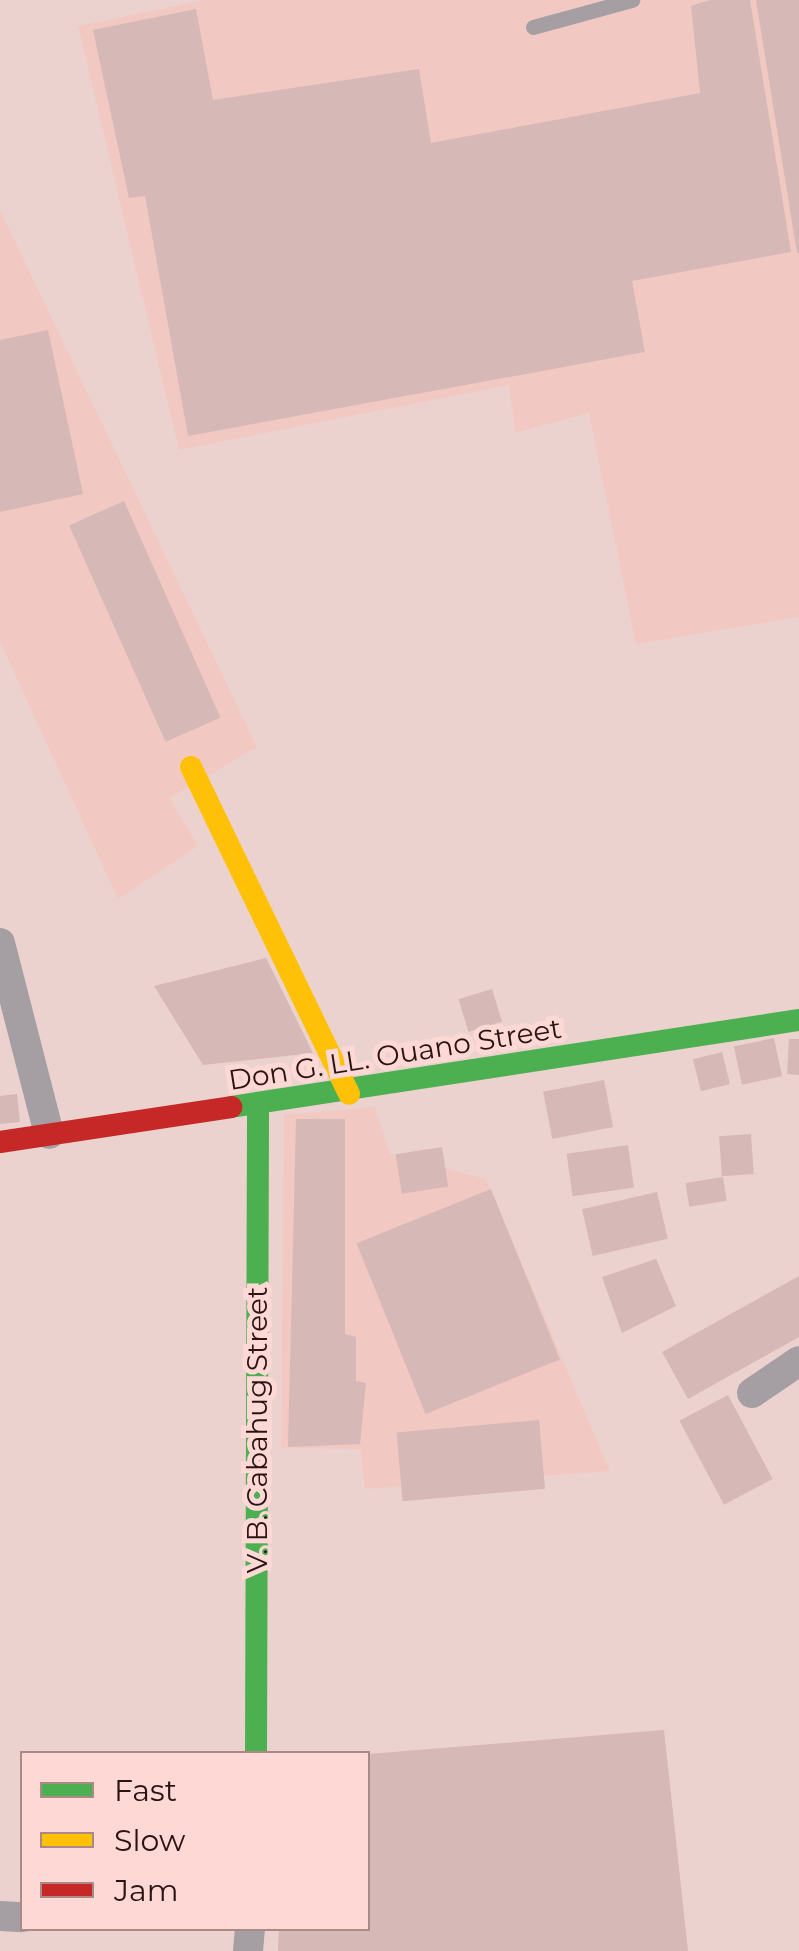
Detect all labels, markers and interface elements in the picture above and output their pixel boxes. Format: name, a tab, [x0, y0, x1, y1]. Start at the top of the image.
street label: Don G. LL. Ouano Street	[226, 1011, 564, 1097]
street label: V. B. Cabahug Street	[240, 1287, 274, 1573]
legend	[20, 1751, 370, 1931]
text: Fast	[114, 1772, 177, 1809]
text: Slow	[114, 1822, 185, 1859]
text: Jam	[114, 1872, 179, 1909]

